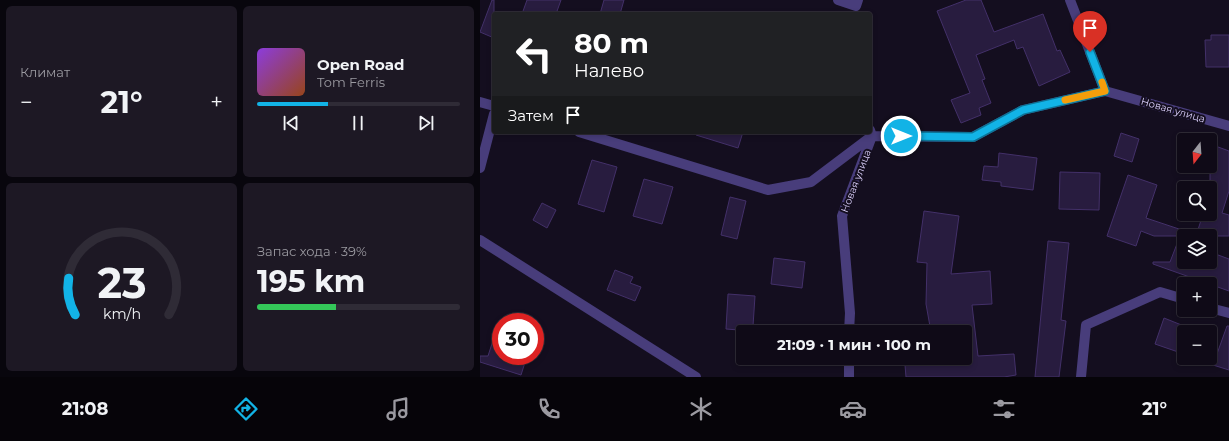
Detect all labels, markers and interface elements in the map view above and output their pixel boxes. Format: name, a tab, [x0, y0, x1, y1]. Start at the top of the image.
pin	[1073, 11, 1107, 52]
icon: arrive	[1079, 17, 1101, 39]
text: 80 m	[574, 26, 649, 60]
icon: left	[508, 28, 560, 80]
text: Open Road	[317, 55, 405, 74]
text: Налево	[574, 60, 644, 82]
text: Климат	[20, 64, 70, 80]
text: Tom Ferris	[317, 74, 385, 90]
text: 21°	[101, 84, 143, 121]
text: −	[20, 89, 33, 116]
text: +	[210, 89, 223, 116]
street label: Новая улица	[1139, 95, 1207, 125]
icon: arrive	[562, 104, 584, 126]
text: Затем	[508, 106, 554, 125]
icon: previous	[280, 112, 302, 134]
icon: pause	[347, 112, 369, 134]
icon: next	[415, 112, 437, 134]
position arrow	[880, 115, 922, 157]
north arrow	[1177, 133, 1217, 173]
map controls	[1177, 133, 1217, 365]
street label: Новая улица	[838, 148, 874, 214]
button: search	[1177, 181, 1217, 221]
button: layers	[1177, 229, 1217, 269]
text: Запас хода · 39%	[257, 243, 367, 259]
text: 23	[97, 258, 146, 308]
text: 195 km	[257, 263, 365, 300]
button: +	[1177, 277, 1217, 317]
text: km/h	[102, 304, 141, 322]
speed limit sign: 30	[492, 313, 544, 365]
button: −	[1177, 325, 1217, 365]
text: 21:09 · 1 мин · 100 m	[777, 335, 931, 354]
icon: directions	[232, 395, 260, 423]
icon: music	[384, 395, 412, 423]
icon: phone	[535, 395, 563, 423]
icon: climate	[687, 395, 715, 423]
icon: car	[839, 395, 867, 423]
icon: filters	[990, 395, 1018, 423]
text: 21:08	[62, 398, 108, 420]
text: 21°	[1142, 398, 1167, 420]

